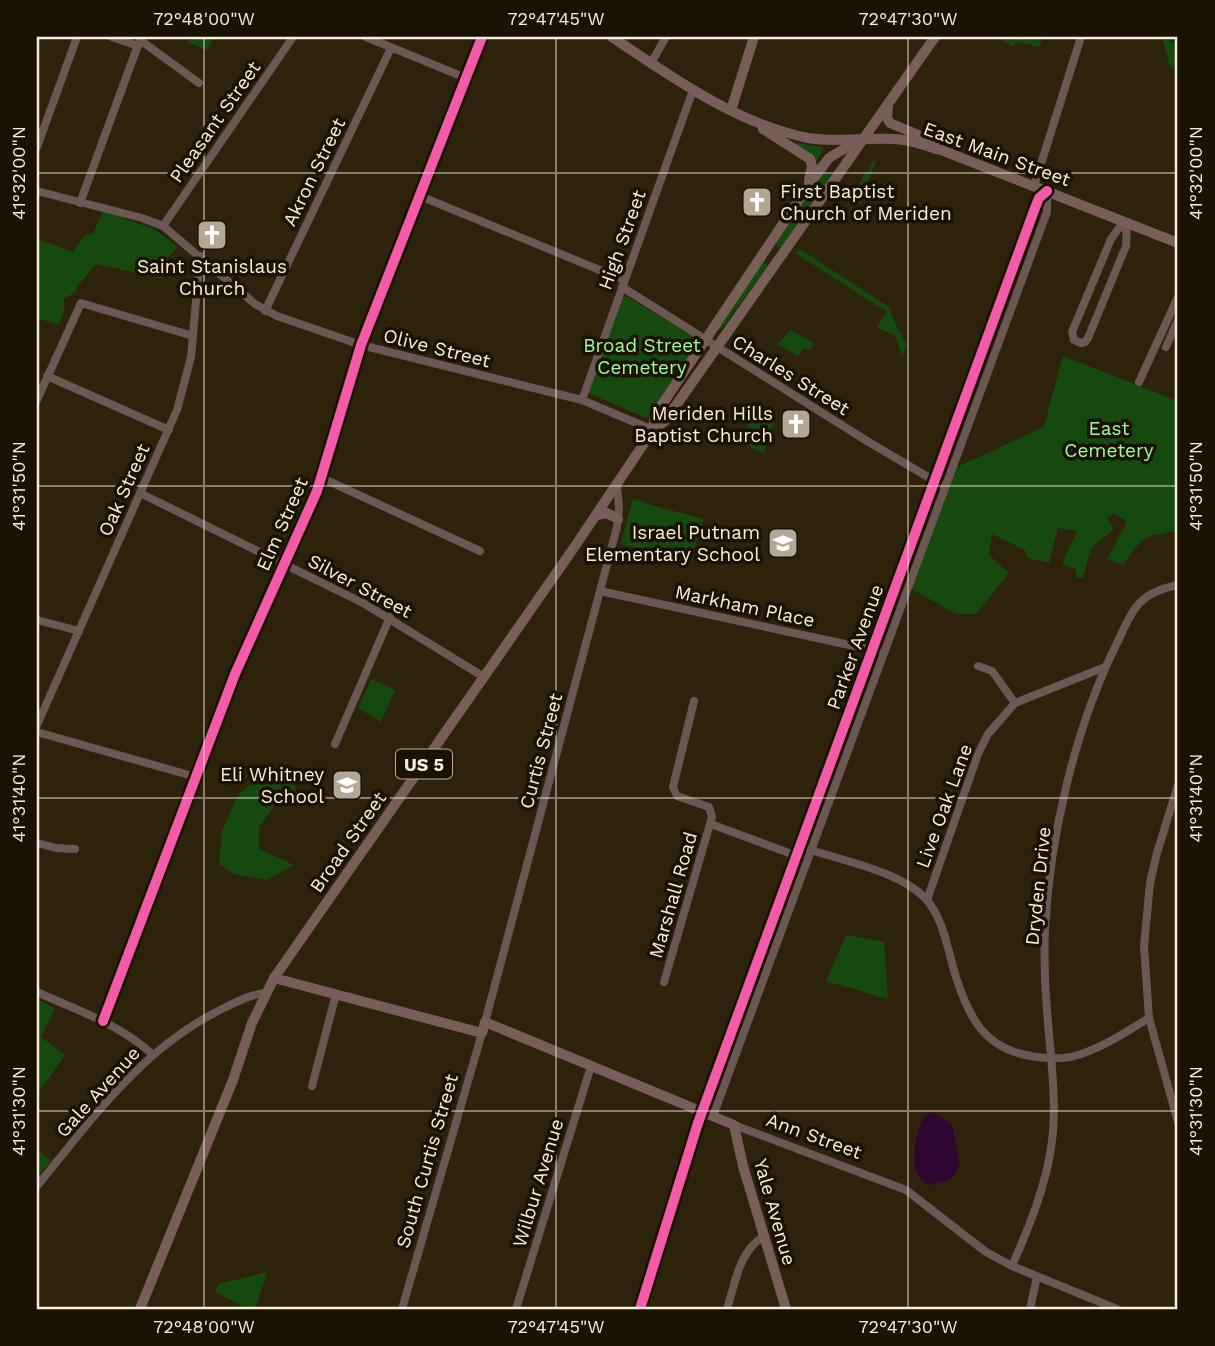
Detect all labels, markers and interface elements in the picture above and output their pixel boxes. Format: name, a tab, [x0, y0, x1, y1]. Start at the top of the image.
text: 72°48'00"W	[153, 8, 255, 29]
text: 72°47'45"W	[507, 8, 605, 29]
text: 72°47'30"W	[858, 8, 958, 29]
street label: Pleasant Street	[165, 57, 265, 187]
street label: Akron Street	[278, 114, 350, 230]
street label: East Main Street	[920, 117, 1074, 191]
text: 41°32'00"N	[8, 126, 29, 220]
text: 41°32'00"N	[1185, 126, 1206, 220]
place label: First Baptist Church of Meriden	[780, 180, 952, 225]
church icon: First Baptist Church of Meriden	[740, 185, 774, 219]
street label: High Street	[593, 187, 651, 293]
church icon: Saint Stanislaus Church	[195, 218, 229, 252]
place label: Saint Stanislaus Church	[137, 255, 287, 300]
street label: Olive Street	[381, 324, 493, 372]
street label: Charles Street	[728, 330, 854, 420]
park label: Broad Street Cemetery	[583, 334, 701, 379]
place label: Meriden Hills Baptist Church	[634, 402, 773, 447]
church icon: Meriden Hills Baptist Church	[779, 407, 813, 441]
park label: East Cemetery	[1064, 417, 1154, 462]
street label: Oak Street	[93, 440, 155, 540]
text: 41°31'50"N	[8, 441, 29, 531]
text: 41°31'50"N	[1185, 441, 1206, 531]
street label: Elm Street	[251, 474, 313, 574]
place label: Israel Putnam Elementary School	[585, 521, 760, 566]
school or university icon: Israel Putnam Elementary School	[766, 526, 800, 560]
street label: Silver Street	[304, 549, 416, 623]
street label: Markham Place	[673, 580, 817, 632]
street label: Parker Avenue	[822, 581, 888, 713]
street label: Curtis Street	[515, 691, 567, 811]
street label: Live Oak Lane	[911, 741, 977, 871]
road number: US 5	[396, 750, 452, 778]
text: 41°31'40"N	[8, 754, 29, 842]
text: 41°31'40"N	[1185, 754, 1206, 842]
place label: Eli Whitney School	[220, 763, 324, 808]
school or university icon: Eli Whitney School	[330, 768, 364, 802]
street label: Broad Street	[305, 787, 391, 897]
street label: Dryden Drive	[1020, 825, 1056, 947]
street label: Marshall Road	[644, 829, 702, 961]
street label: Gale Avenue	[51, 1042, 145, 1142]
text: 41°31'30"N	[8, 1066, 29, 1156]
text: 41°31'30"N	[1185, 1066, 1206, 1156]
street label: South Curtis Street	[391, 1071, 463, 1251]
street label: Ann Street	[763, 1108, 865, 1164]
street label: Wilbur Avenue	[508, 1116, 568, 1250]
street label: Yale Avenue	[749, 1156, 801, 1268]
text: 72°48'00"W	[153, 1316, 255, 1337]
text: 72°47'45"W	[507, 1316, 605, 1337]
text: 72°47'30"W	[858, 1316, 958, 1337]

